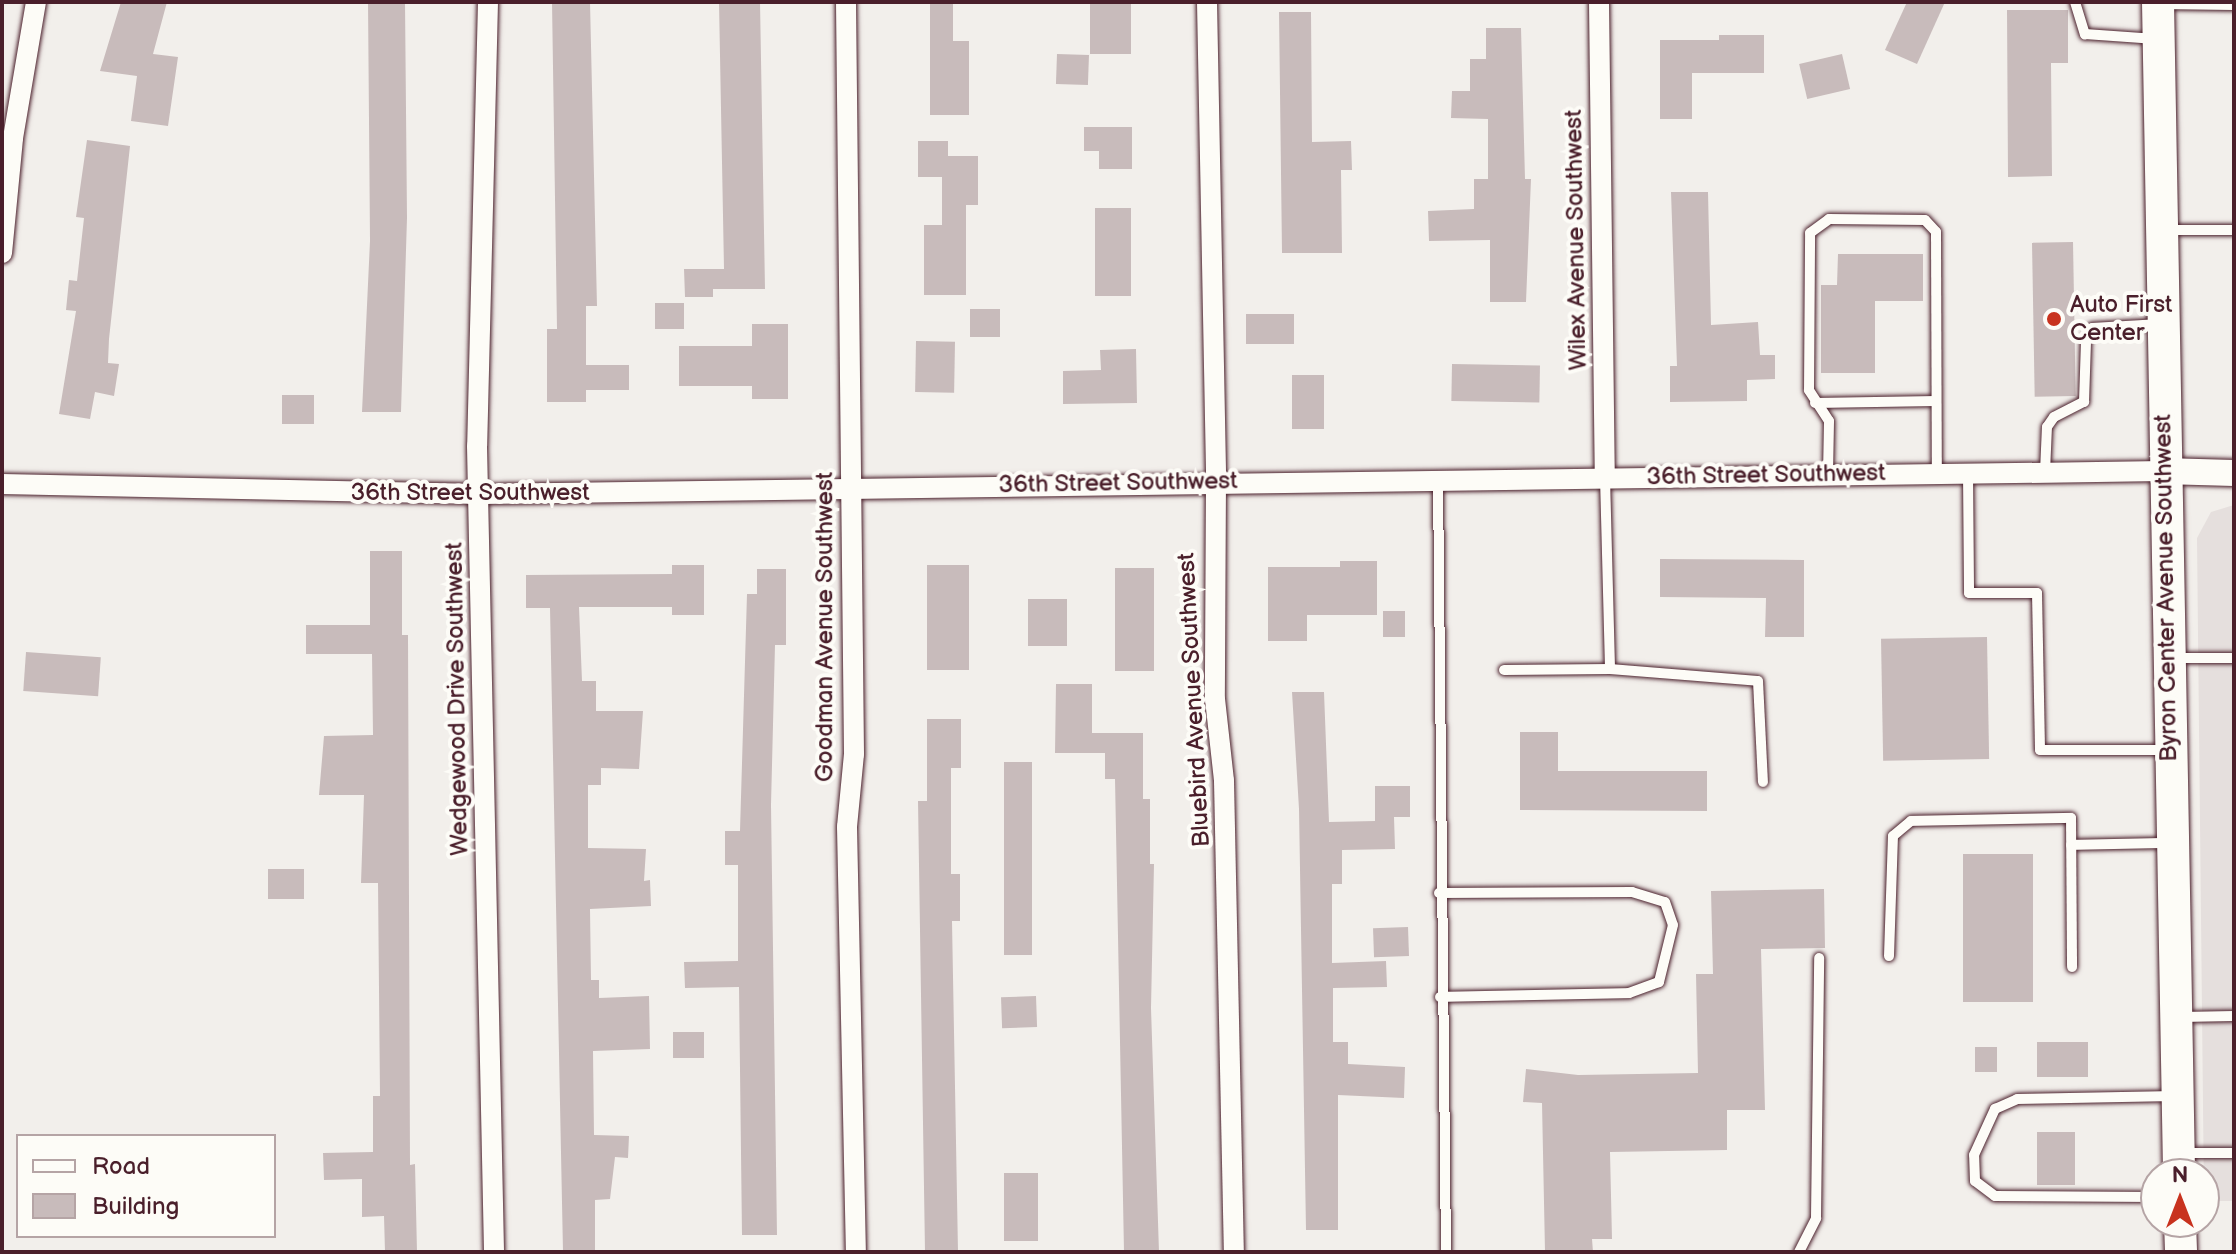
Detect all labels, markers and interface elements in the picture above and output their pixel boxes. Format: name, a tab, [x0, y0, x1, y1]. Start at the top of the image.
street label: Wilex Avenue Southwest	[1559, 109, 1593, 371]
place label: Auto First Center	[2070, 291, 2172, 347]
marker: Auto First Center	[2045, 310, 2063, 328]
street label: Byron Center Avenue Southwest	[2149, 414, 2183, 762]
street label: 36th Street Southwest	[1646, 459, 1886, 491]
street label: 36th Street Southwest	[998, 467, 1238, 499]
street label: Goodman Avenue Southwest	[811, 472, 839, 782]
street label: 36th Street Southwest	[350, 479, 590, 507]
street label: Wedgewood Drive Southwest	[440, 542, 474, 856]
street label: Bluebird Avenue Southwest	[1172, 552, 1216, 848]
legend	[16, 1134, 276, 1238]
text: Road	[92, 1152, 150, 1181]
north arrow	[2140, 1158, 2220, 1238]
text: N	[2172, 1162, 2188, 1189]
text: Building	[92, 1192, 179, 1221]

